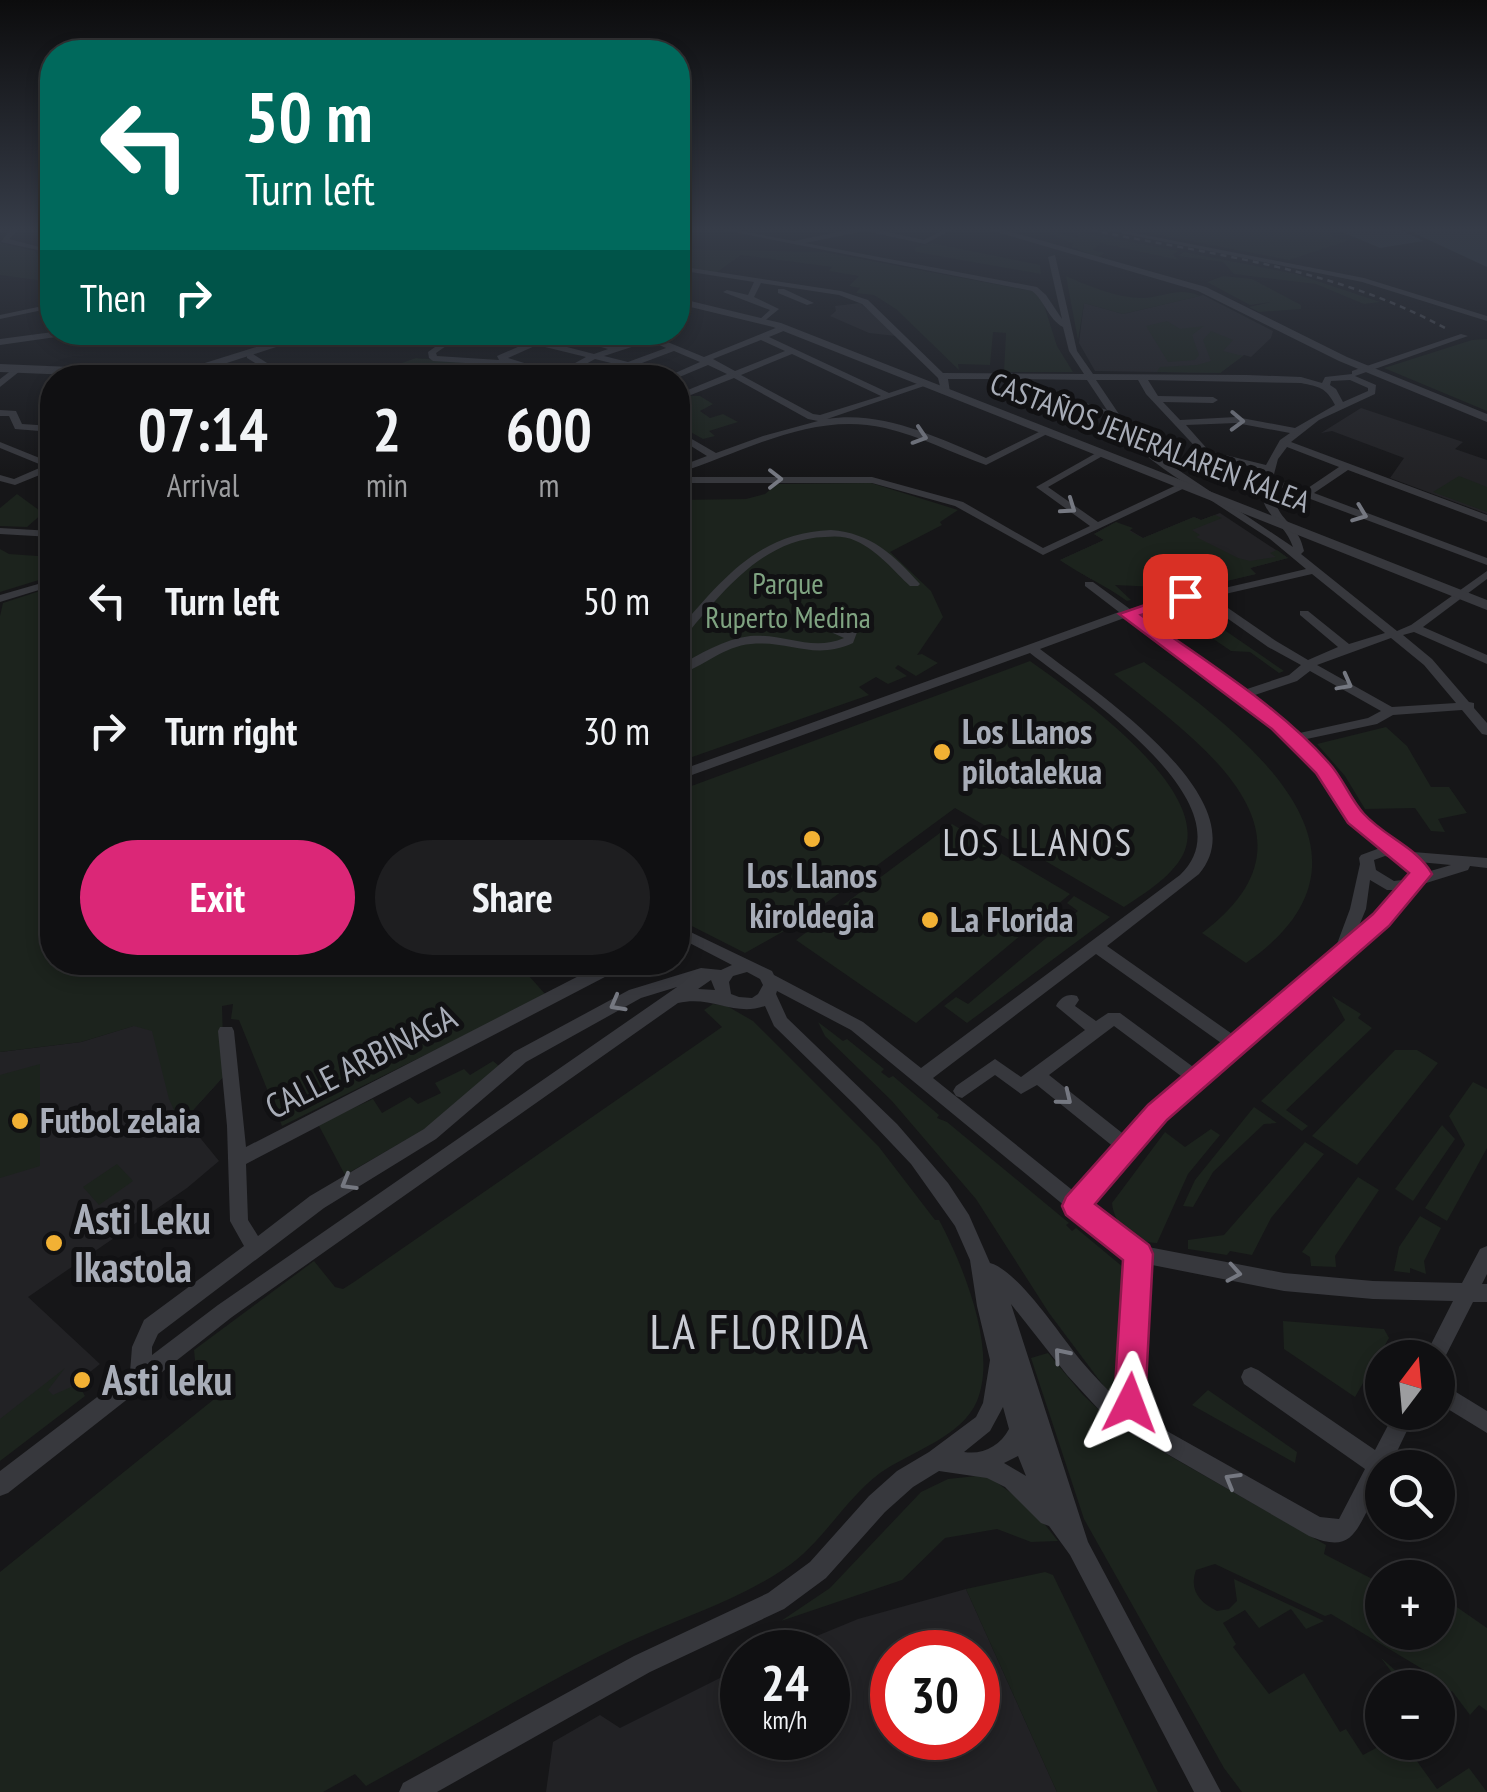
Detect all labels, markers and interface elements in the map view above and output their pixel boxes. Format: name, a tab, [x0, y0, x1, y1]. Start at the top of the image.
text: 50 m	[245, 71, 373, 161]
icon: left	[80, 80, 210, 210]
text: Turn left	[245, 159, 375, 217]
icon: right	[166, 270, 221, 325]
text: Then	[80, 273, 146, 322]
street label: CASTAÑOS JENERALAREN KALEA	[985, 363, 1317, 521]
text: 07:14	[138, 390, 268, 468]
text: 2	[373, 390, 401, 468]
text: 600	[506, 390, 592, 468]
one-way arrow	[1230, 411, 1246, 432]
one-way arrow	[911, 425, 928, 445]
text: Arrival	[167, 464, 239, 506]
text: min	[366, 464, 408, 506]
text: m	[538, 464, 559, 506]
one-way arrow	[768, 468, 783, 490]
one-way arrow	[1058, 495, 1077, 513]
one-way arrow	[1351, 502, 1368, 523]
pin	[1143, 554, 1228, 639]
park label: Parque Ruperto Medina	[705, 563, 871, 636]
icon: arrive	[1158, 569, 1213, 624]
icon: left	[80, 573, 135, 628]
text: Turn left	[165, 576, 279, 625]
text: 50 m	[583, 576, 650, 625]
one-way arrow	[1335, 671, 1353, 690]
icon: right	[80, 703, 135, 758]
text: Turn right	[165, 706, 297, 755]
text: 30 m	[583, 706, 650, 755]
place label: Los Llanos pilotalekua	[962, 708, 1102, 794]
marker: Los Llanos pilotalekua	[931, 741, 953, 763]
district label: LOS LLANOS	[942, 817, 1134, 866]
marker: Los Llanos kiroldegia	[801, 828, 823, 850]
button: Exit	[80, 840, 355, 955]
button: Share	[375, 840, 650, 955]
place label: Los Llanos kiroldegia	[747, 852, 877, 938]
place label: La Florida	[950, 896, 1073, 942]
marker: La Florida	[919, 909, 941, 931]
one-way arrow	[610, 991, 628, 1011]
street label: CALLE ARBINAGA	[257, 993, 464, 1129]
one-way arrow	[1054, 1086, 1072, 1104]
place label: Futbol zelaia	[40, 1097, 201, 1143]
marker: Futbol zelaia	[9, 1110, 31, 1132]
one-way arrow	[341, 1170, 359, 1190]
place label: Asti Leku Ikastola	[73, 1191, 211, 1294]
marker: Asti Leku Ikastola	[43, 1232, 65, 1254]
one-way arrow	[1226, 1262, 1242, 1283]
district label: LA FLORIDA	[650, 1300, 871, 1362]
north arrow	[1365, 1340, 1455, 1430]
map controls	[1365, 1340, 1455, 1760]
one-way arrow	[1055, 1348, 1073, 1366]
position arrow	[1078, 1351, 1182, 1455]
place label: Asti leku	[101, 1352, 232, 1407]
marker: Asti leku	[71, 1369, 93, 1391]
button: search	[1365, 1450, 1455, 1540]
one-way arrow	[1225, 1472, 1243, 1492]
button: +	[1365, 1560, 1455, 1650]
speed limit sign: 30	[870, 1630, 1000, 1760]
text: 24	[761, 1650, 809, 1715]
button: −	[1365, 1670, 1455, 1760]
text: km/h	[763, 1704, 807, 1736]

